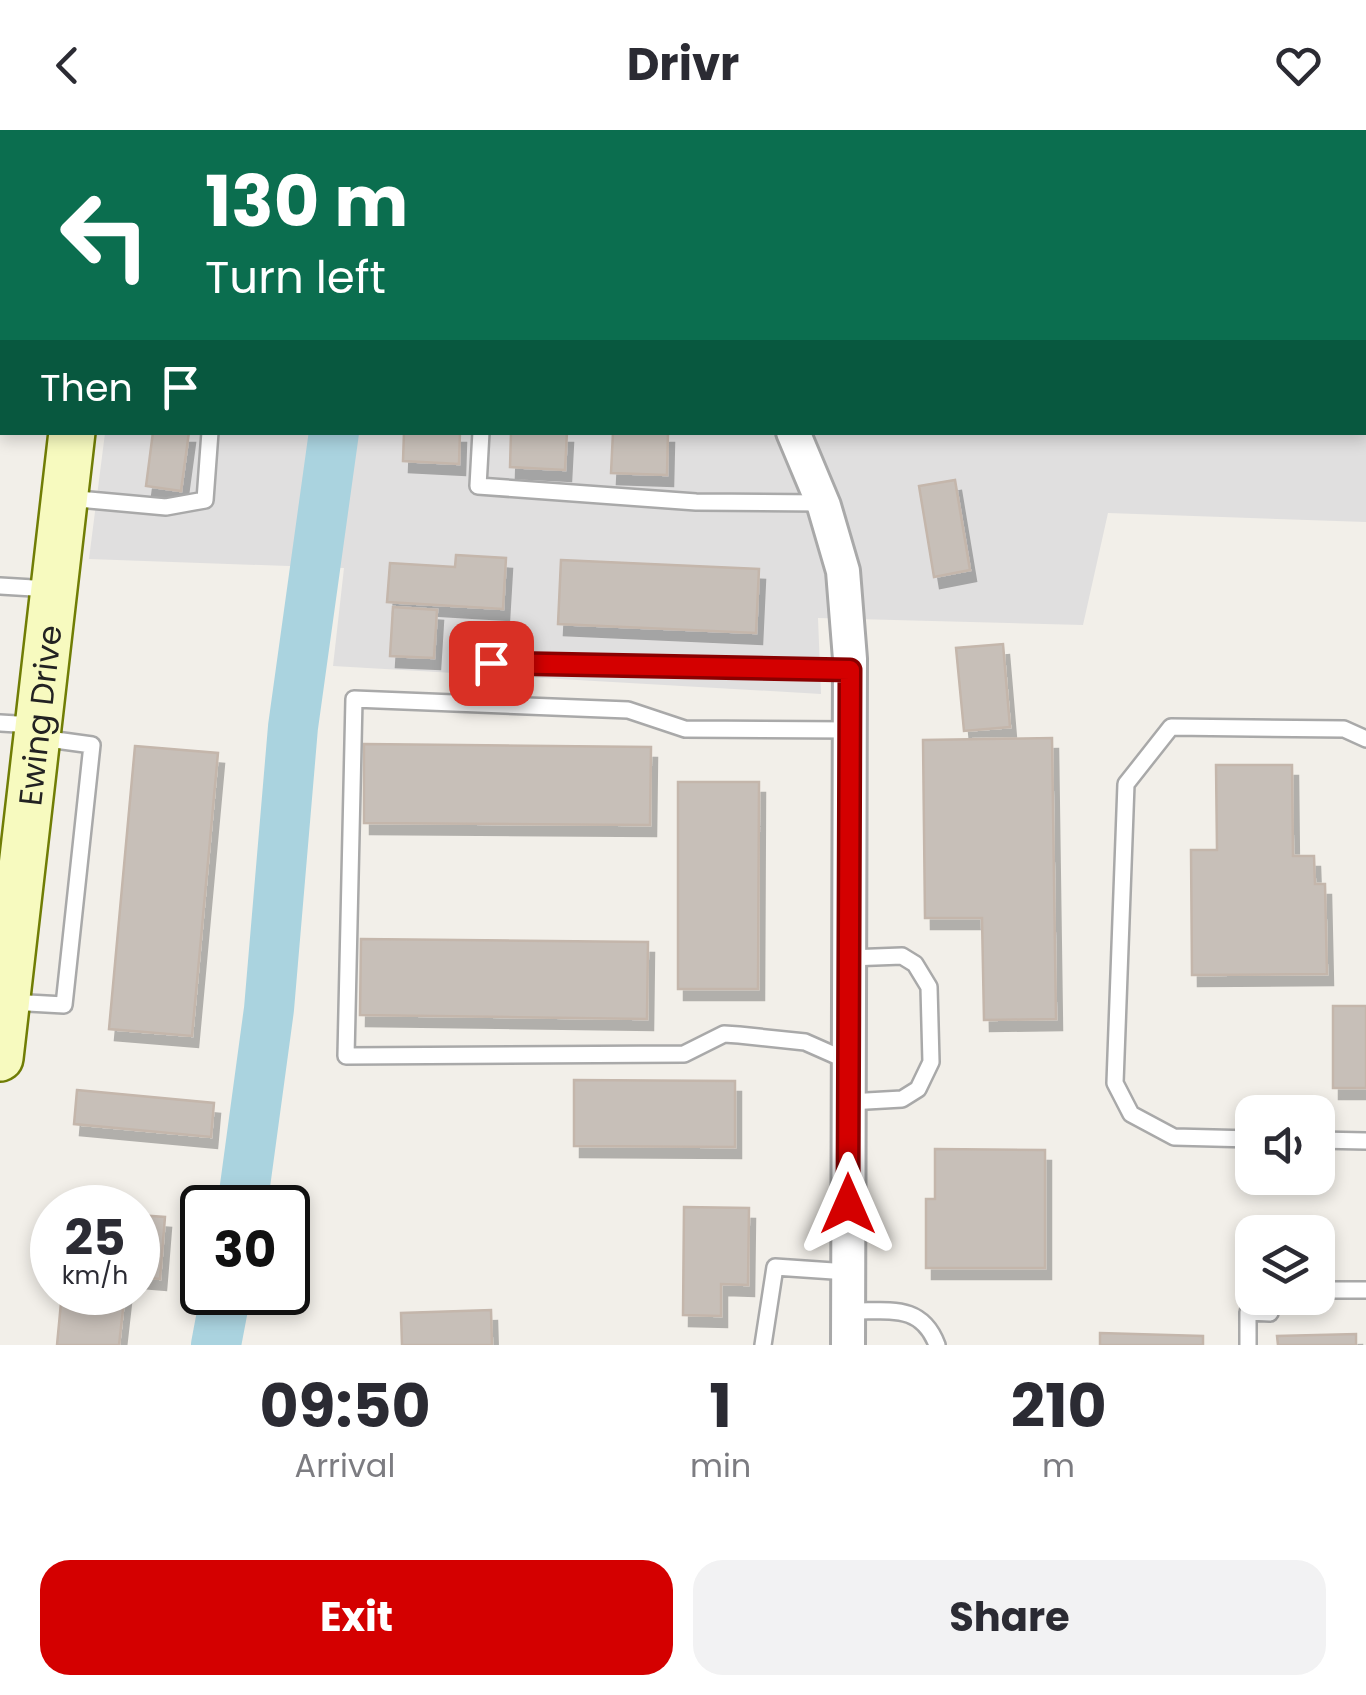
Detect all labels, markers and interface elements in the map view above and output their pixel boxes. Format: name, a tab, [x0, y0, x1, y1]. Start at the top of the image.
text: Drivr	[627, 33, 739, 96]
icon: back	[40, 38, 95, 93]
icon: heart	[1271, 38, 1326, 93]
text: 130 m	[205, 152, 408, 251]
icon: left	[40, 170, 170, 300]
text: Turn left	[205, 246, 386, 309]
icon: arrive	[153, 360, 208, 415]
text: Then	[40, 361, 133, 414]
pin	[449, 621, 534, 706]
street label: Ewing Drive	[7, 623, 72, 808]
icon: arrive	[464, 636, 519, 691]
map controls	[1235, 1095, 1335, 1315]
button: sound	[1235, 1095, 1335, 1195]
position arrow	[796, 1152, 900, 1256]
speed limit sign: 30	[180, 1185, 310, 1315]
text: 25	[64, 1202, 126, 1273]
button: layers	[1235, 1215, 1335, 1315]
text: km/h	[62, 1258, 128, 1293]
text: 09:50	[259, 1364, 431, 1448]
text: 1	[709, 1364, 732, 1448]
text: 210	[1011, 1364, 1107, 1448]
text: Arrival	[295, 1443, 395, 1488]
text: min	[690, 1443, 751, 1488]
text: m	[1042, 1443, 1075, 1488]
button: Exit	[40, 1560, 673, 1675]
button: Share	[693, 1560, 1326, 1675]

